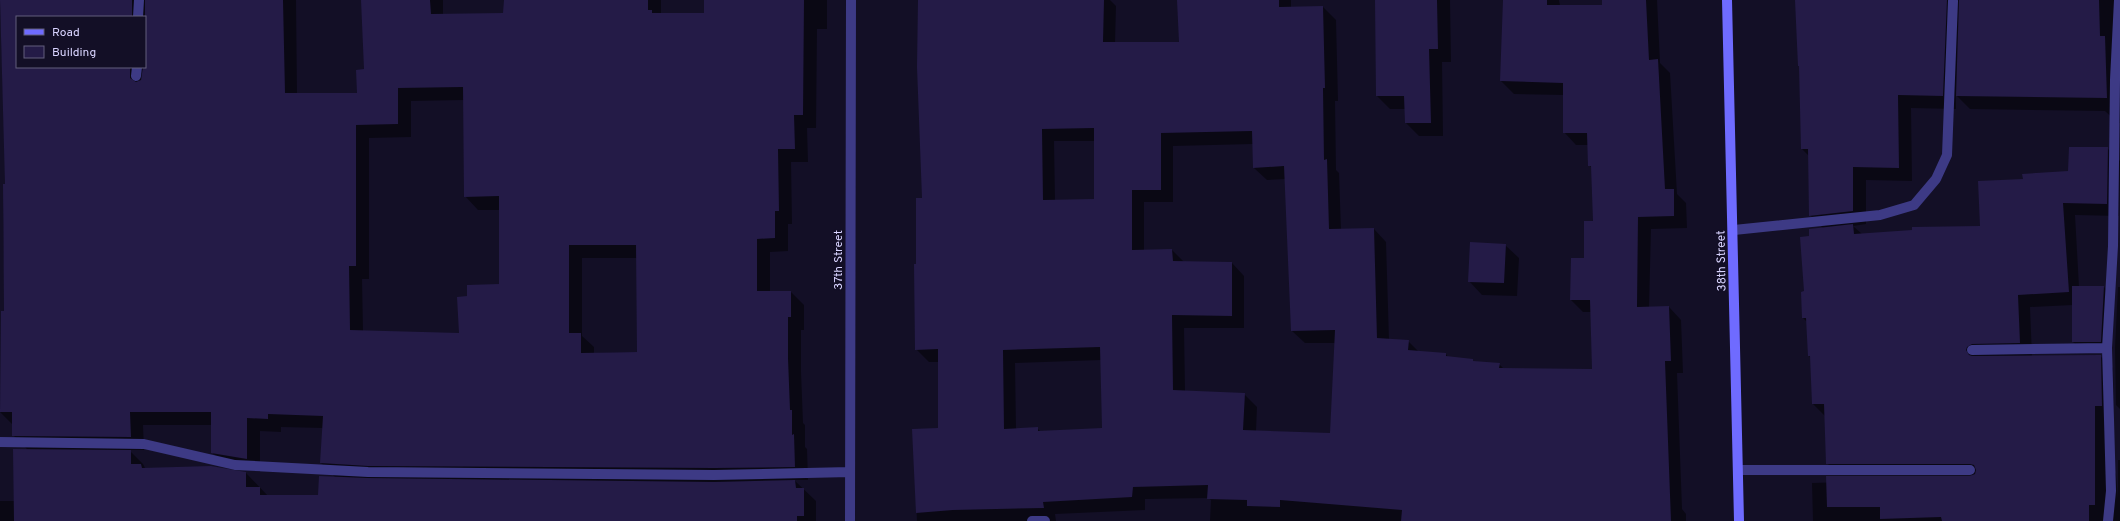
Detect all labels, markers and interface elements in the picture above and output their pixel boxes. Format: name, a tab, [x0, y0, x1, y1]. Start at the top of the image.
legend	[16, 16, 146, 68]
text: Road	[52, 25, 80, 41]
text: Building	[52, 45, 96, 61]
street label: 37th Street	[831, 230, 847, 290]
street label: 38th Street	[1713, 230, 1731, 292]

